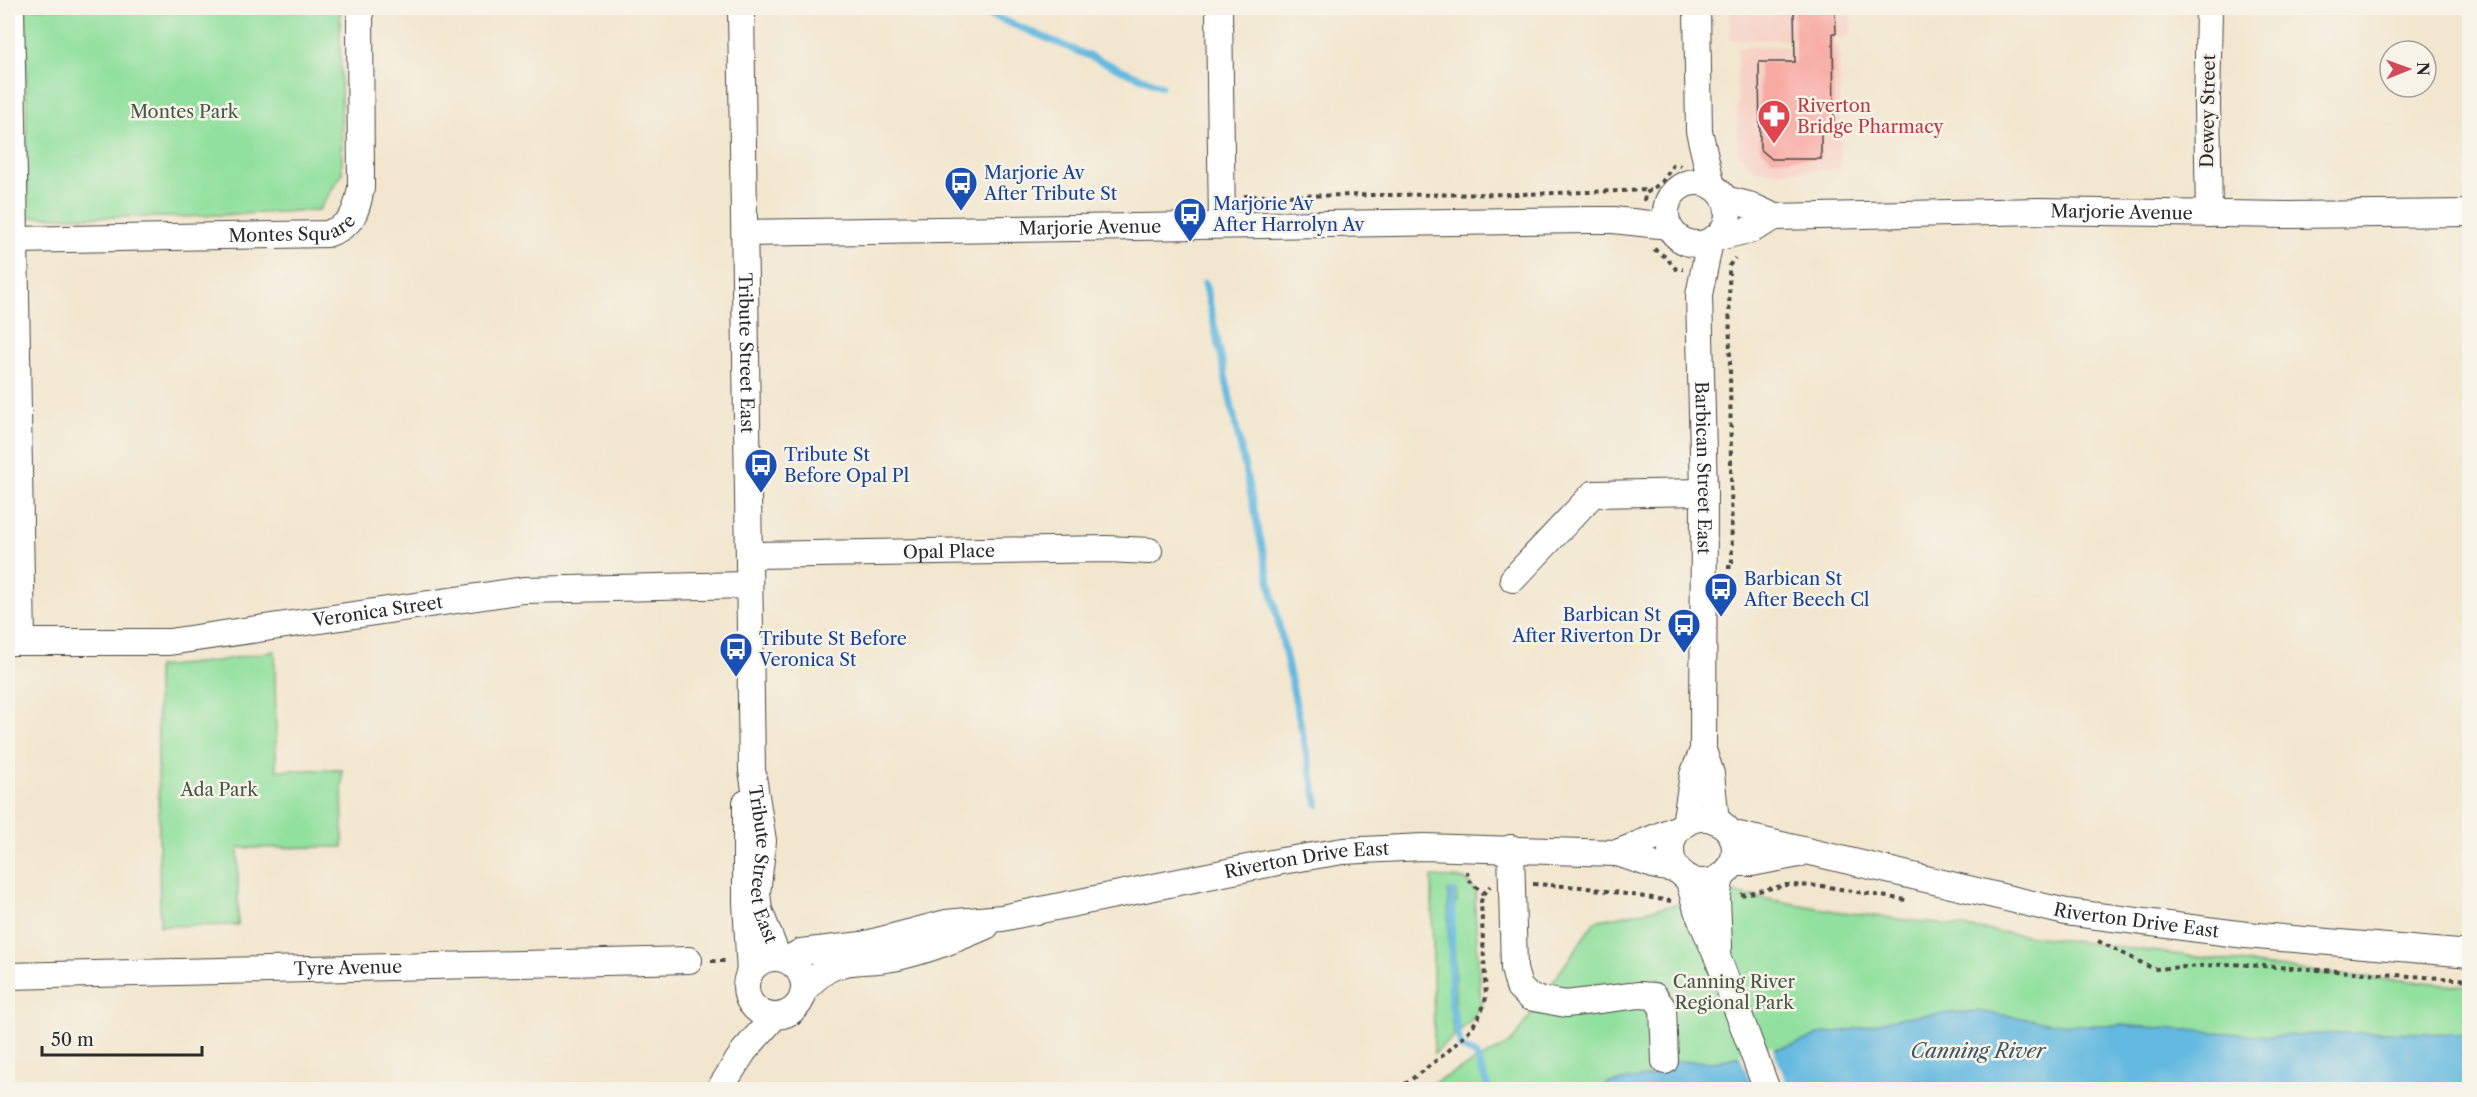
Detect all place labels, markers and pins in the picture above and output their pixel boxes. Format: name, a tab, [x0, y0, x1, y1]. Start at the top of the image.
place label: Riverton Bridge Pharmacy	[1797, 95, 1945, 138]
pharmacy icon: Riverton Bridge Pharmacy	[1756, 98, 1792, 145]
place label: Marjorie Av After Tribute St	[983, 162, 1118, 205]
bus stop icon: Marjorie Av After Tribute St	[943, 165, 979, 212]
place label: Marjorie Av After Harrolyn Av	[1212, 193, 1364, 236]
bus stop icon: Marjorie Av After Harrolyn Av	[1172, 196, 1208, 243]
place label: Tribute St Before Opal Pl	[784, 444, 909, 487]
bus stop icon: Tribute St Before Opal Pl	[743, 447, 779, 494]
place label: Barbican St After Beech Cl	[1743, 568, 1869, 611]
bus stop icon: Barbican St After Beech Cl	[1703, 571, 1739, 618]
place label: Barbican St After Riverton Dr	[1511, 604, 1662, 647]
bus stop icon: Barbican St After Riverton Dr	[1666, 607, 1702, 654]
place label: Tribute St Before Veronica St	[758, 628, 907, 671]
bus stop icon: Tribute St Before Veronica St	[718, 631, 754, 678]

